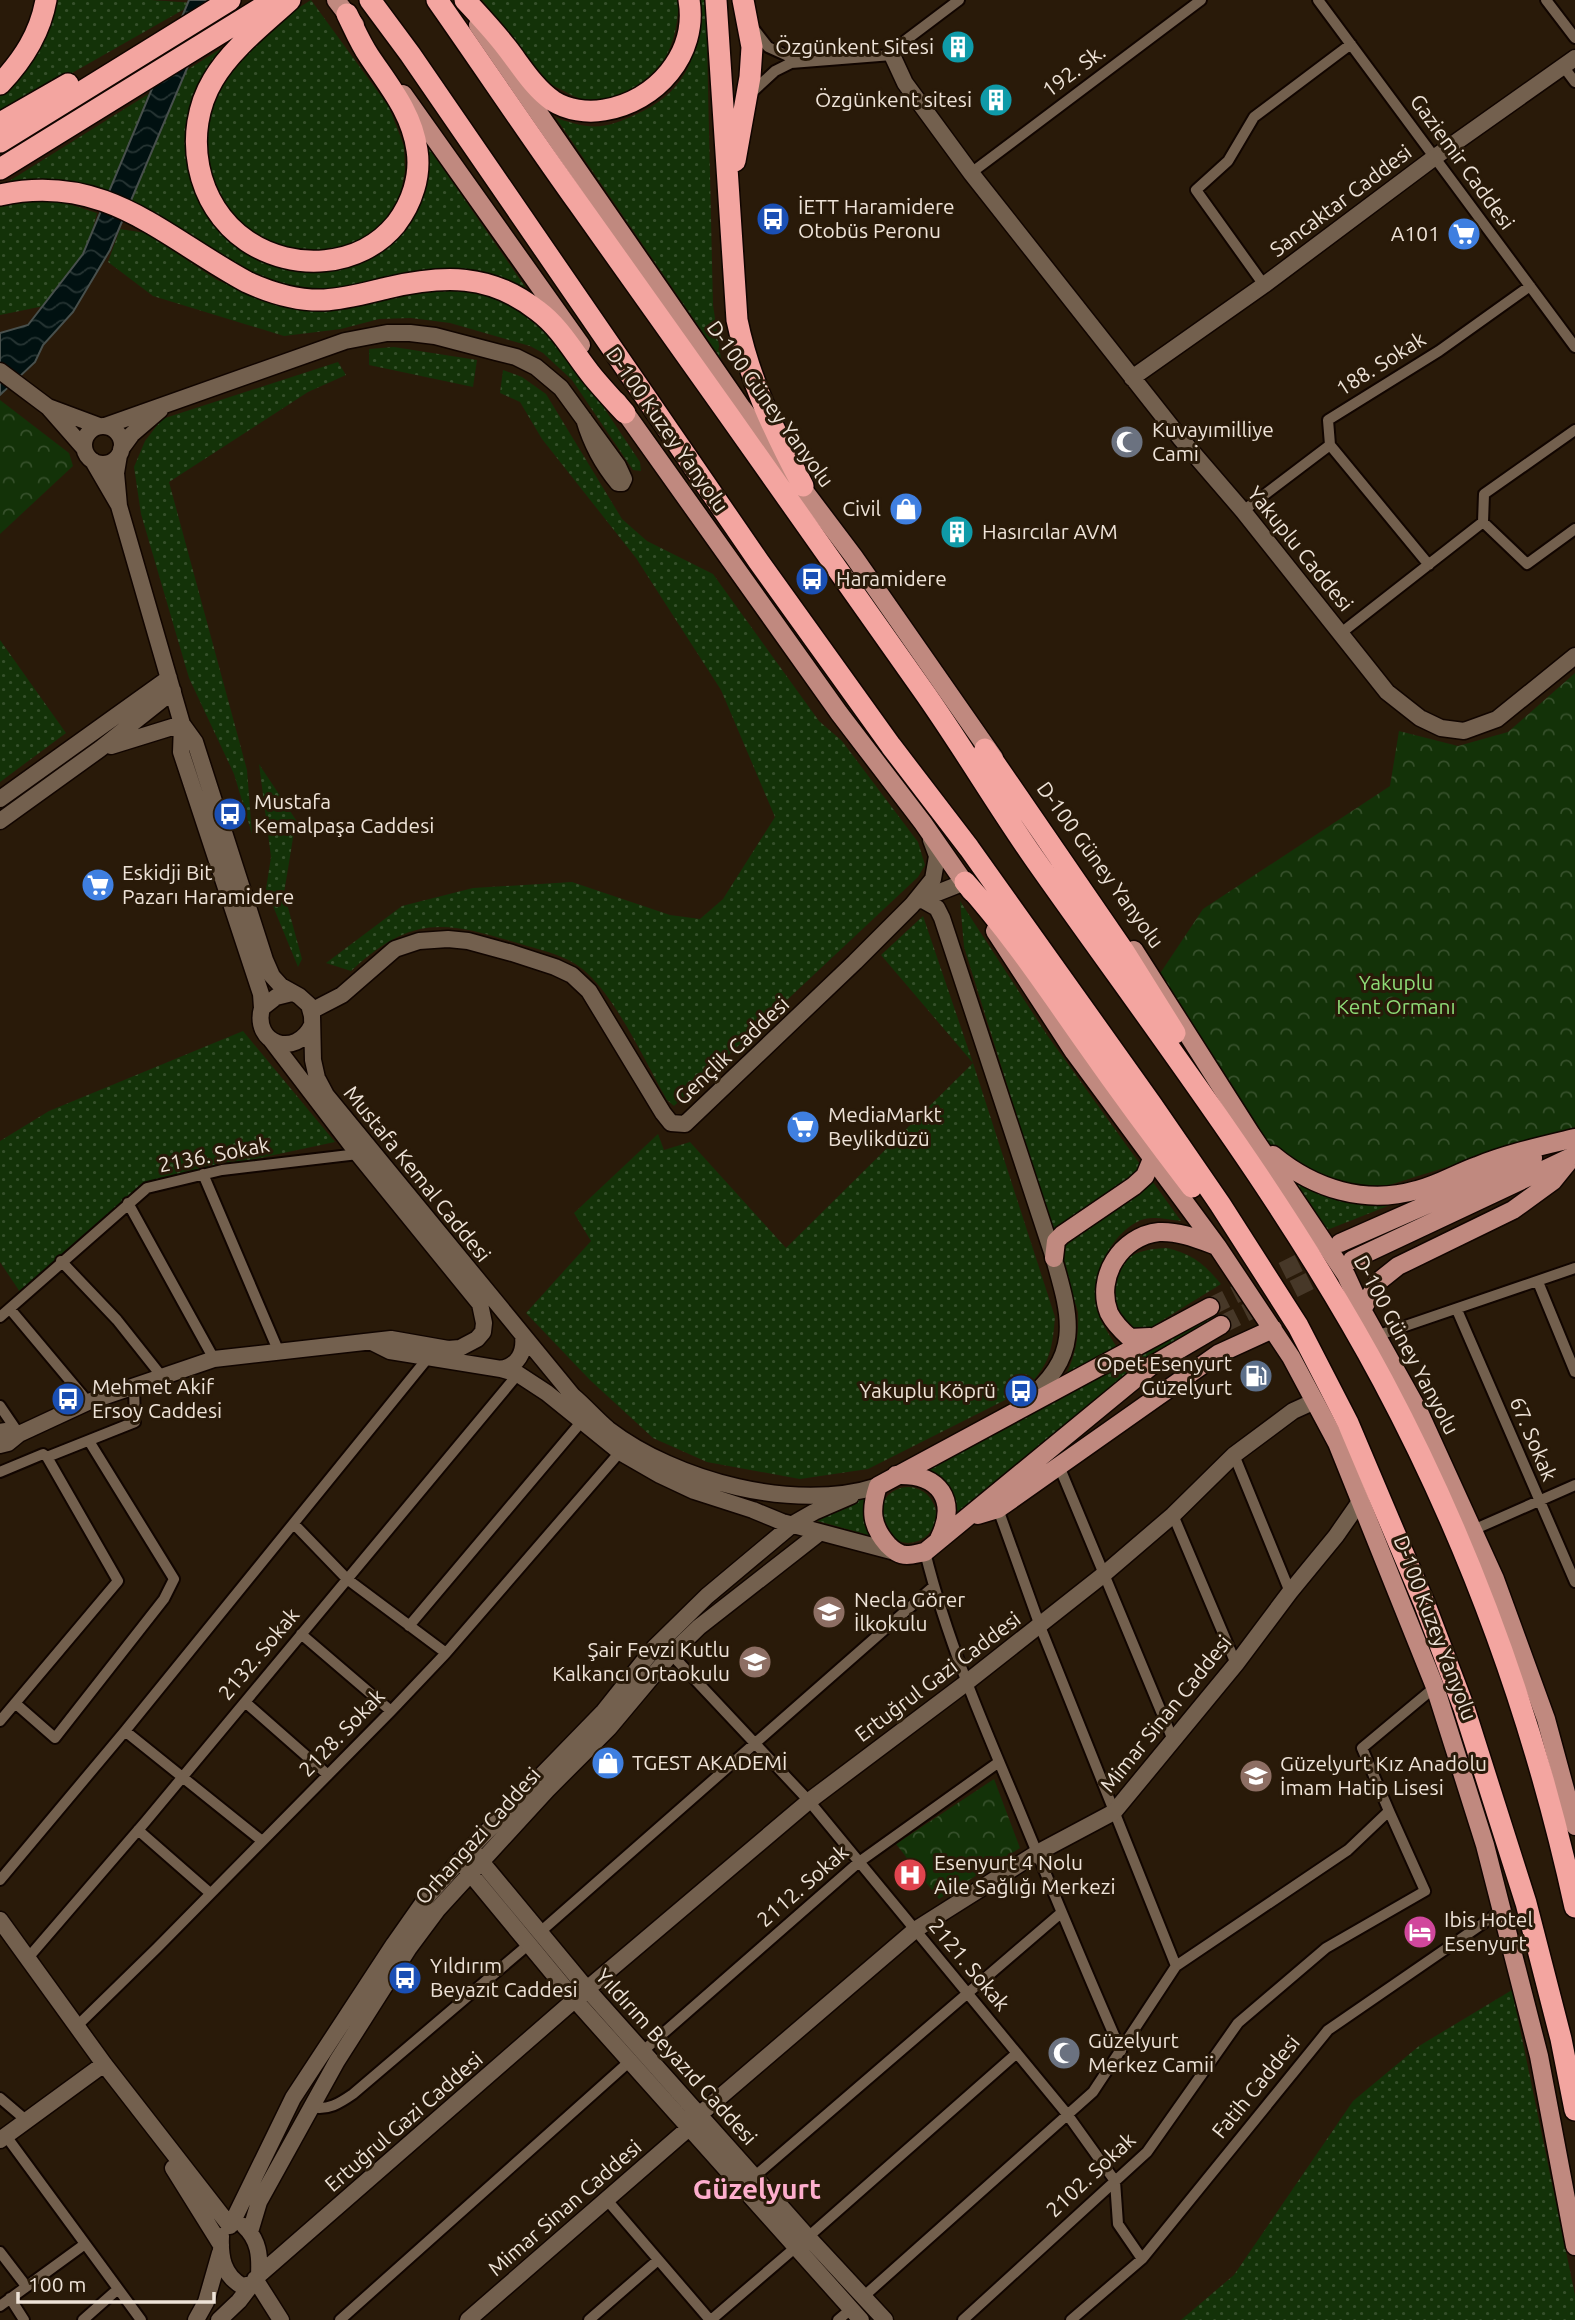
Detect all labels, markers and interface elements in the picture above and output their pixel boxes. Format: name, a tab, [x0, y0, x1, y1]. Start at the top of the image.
building icon: Özgünkent Sitesi	[939, 28, 977, 66]
place label: Özgünkent Sitesi	[775, 34, 934, 58]
street label: 192. Sk.	[1037, 39, 1109, 102]
building icon: Özgünkent sitesi	[977, 81, 1015, 119]
place label: Özgünkent sitesi	[815, 87, 972, 111]
street label: Gaziemir Caddesi	[1406, 89, 1520, 234]
street label: Sancaktar Caddesi	[1265, 139, 1416, 261]
place label: İETT Haramidere Otobüs Peronu	[798, 194, 955, 242]
bus stop icon: İETT Haramidere Otobüs Peronu	[754, 200, 792, 238]
supermarket icon: A101	[1445, 215, 1483, 253]
place label: A101	[1391, 221, 1440, 245]
street label: D-100 Güney Yanyolu	[702, 316, 839, 491]
street label: 188. Sokak	[1331, 326, 1430, 400]
street label: D-100 Kuzey Yanyolu	[602, 342, 734, 517]
place label: Kuvayımilliye Cami	[1152, 417, 1274, 465]
mosque icon: Kuvayımilliye Cami	[1108, 423, 1146, 461]
street label: Yakuplu Caddesi	[1243, 481, 1358, 616]
shop icon: Civil	[887, 490, 925, 528]
place label: Civil	[842, 496, 881, 520]
building icon: Hasırcılar AVM	[938, 513, 976, 551]
place label: Hasırcılar AVM	[982, 519, 1118, 543]
bus stop icon: Haramidere	[793, 560, 831, 598]
place label: Haramidere	[836, 566, 947, 590]
street label: D-100 Güney Yanyolu	[1032, 777, 1169, 952]
place label: Mustafa Kemalpaşa Caddesi	[254, 789, 434, 837]
bus stop icon: Mustafa Kemalpaşa Caddesi	[211, 795, 249, 833]
place label: Eskidji Bit Pazarı Haramidere	[122, 860, 294, 908]
supermarket icon: Eskidji Bit Pazarı Haramidere	[79, 866, 117, 904]
park label: Yakuplu Kent Ormanı	[1336, 970, 1456, 1018]
street label: Gençlik Caddesi	[669, 991, 793, 1109]
street label: Mustafa Kemal Caddesi	[339, 1081, 496, 1266]
place label: MediaMarkt Beylikdüzü	[828, 1102, 942, 1150]
supermarket icon: MediaMarkt Beylikdüzü	[784, 1108, 822, 1146]
street label: 2136. Sokak	[156, 1131, 272, 1177]
street label: D-100 Güney Yanyolu	[1349, 1251, 1464, 1438]
place label: Opet Esenyurt Güzelyurt	[1096, 1351, 1232, 1399]
fuel station icon: Opet Esenyurt Güzelyurt	[1237, 1357, 1275, 1395]
bus stop icon: Yakuplu Köprü	[1002, 1372, 1040, 1410]
place label: Mehmet Akif Ersoy Caddesi	[92, 1374, 222, 1422]
place label: Yakuplu Köprü	[860, 1378, 996, 1402]
bus stop icon: Mehmet Akif Ersoy Caddesi	[49, 1380, 87, 1418]
street label: 67. Sokak	[1505, 1393, 1562, 1485]
street label: D-100 Kuzey Yanyolu	[1390, 1532, 1482, 1723]
place label: Necla Görer İlkokulu	[854, 1587, 965, 1635]
school or university icon: Necla Görer İlkokulu	[810, 1593, 848, 1631]
street label: 2132. Sokak	[213, 1602, 304, 1704]
street label: Ertuğrul Gazi Caddesi	[850, 1606, 1025, 1746]
street label: Mimar Sinan Caddesi	[1095, 1630, 1236, 1797]
place label: Şair Fevzi Kutlu Kalkancı Ortaokulu	[552, 1637, 730, 1685]
school or university icon: Şair Fevzi Kutlu Kalkancı Ortaokulu	[736, 1643, 774, 1681]
street label: 2128. Sokak	[294, 1683, 389, 1781]
shop icon: TGEST AKADEMİ	[589, 1744, 627, 1782]
place label: TGEST AKADEMİ	[632, 1750, 787, 1774]
place label: Güzelyurt Kız Anadolu İmam Hatip Lisesi	[1280, 1751, 1487, 1799]
school or university icon: Güzelyurt Kız Anadolu İmam Hatip Lisesi	[1237, 1757, 1275, 1795]
street label: Orhangazi Caddesi	[410, 1762, 545, 1909]
street label: 2112. Sokak	[752, 1839, 853, 1931]
place label: Esenyurt 4 Nolu Aile Sağlığı Merkezi	[934, 1850, 1116, 1898]
hospital icon: Esenyurt 4 Nolu Aile Sağlığı Merkezi	[891, 1856, 929, 1894]
place label: Ibis Hotel Esenyurt	[1444, 1907, 1533, 1955]
hotel icon: Ibis Hotel Esenyurt	[1401, 1913, 1439, 1951]
street label: 2121. Sokak	[924, 1914, 1015, 2016]
place label: Yıldırım Beyazıt Caddesi	[430, 1953, 578, 2001]
bus stop icon: Yıldırım Beyazıt Caddesi	[386, 1959, 424, 1997]
street label: Yıldırım Beyazıd Caddesi	[591, 1963, 762, 2149]
place label: Güzelyurt Merkez Camii	[1088, 2028, 1214, 2076]
street label: Fatih Caddesi	[1206, 2030, 1304, 2143]
mosque icon: Güzelyurt Merkez Camii	[1045, 2034, 1083, 2072]
street label: Ertuğrul Gazi Caddesi	[320, 2046, 487, 2196]
street label: 2102. Sokak	[1041, 2127, 1140, 2221]
street label: Mimar Sinan Caddesi	[483, 2134, 646, 2280]
district label: Güzelyurt	[693, 2173, 821, 2204]
scale bar	[18, 2260, 214, 2304]
text: 100 m	[28, 2272, 86, 2296]

